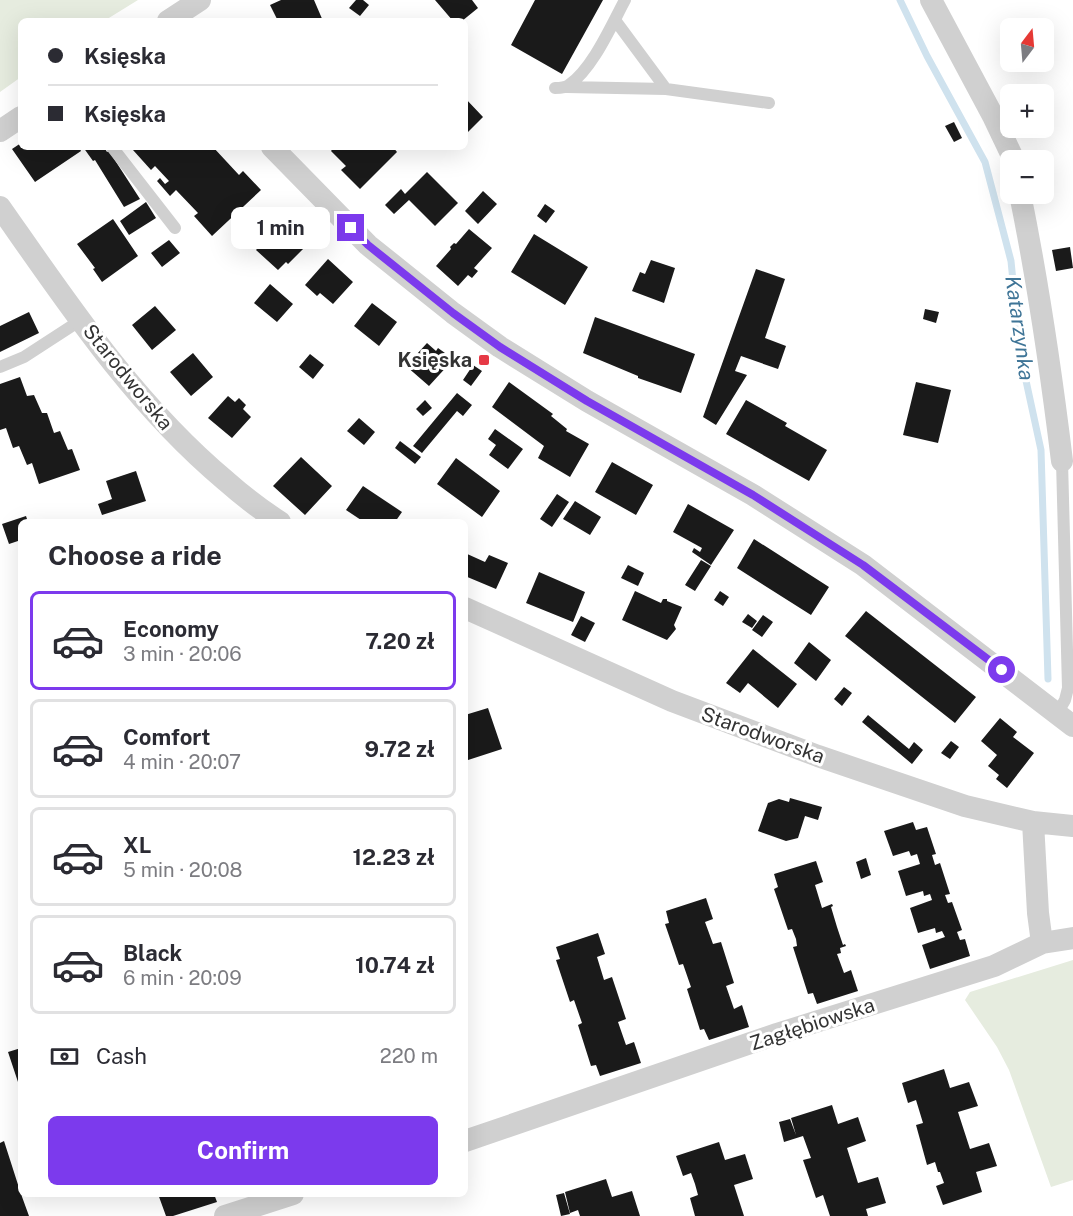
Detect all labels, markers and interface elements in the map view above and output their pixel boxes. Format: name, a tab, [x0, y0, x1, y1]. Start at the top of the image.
north arrow	[1000, 18, 1054, 72]
map controls	[1000, 18, 1054, 204]
text: Księska	[84, 43, 166, 69]
button: +	[1000, 84, 1054, 138]
text: Księska	[84, 101, 166, 127]
button: −	[1000, 150, 1054, 204]
callout: 1 min	[231, 207, 330, 249]
route end	[337, 214, 364, 241]
text: 1 min	[256, 216, 305, 240]
water label: Katarzynka	[1000, 274, 1040, 382]
street label: Starodworska	[78, 319, 178, 435]
place label: Księska	[397, 348, 472, 372]
marker: Księska	[477, 353, 491, 367]
text: Choose a ride	[48, 539, 222, 571]
icon: car	[51, 614, 105, 668]
text: Economy	[123, 616, 219, 642]
text: 7.20 zł	[365, 628, 435, 654]
text: 3 min · 20:06	[123, 642, 242, 666]
route start	[988, 656, 1015, 683]
street label: Starodworska	[698, 702, 828, 768]
icon: car	[51, 722, 105, 776]
text: Comfort	[123, 724, 210, 750]
text: 9.72 zł	[365, 736, 435, 762]
text: 4 min · 20:07	[123, 750, 241, 774]
icon: car	[51, 830, 105, 884]
text: XL	[123, 832, 151, 858]
text: 12.23 zł	[353, 844, 435, 870]
text: 5 min · 20:08	[123, 858, 243, 882]
icon: car	[51, 938, 105, 992]
text: Black	[123, 940, 182, 966]
text: 10.74 zł	[355, 952, 435, 978]
text: 6 min · 20:09	[123, 966, 242, 990]
street label: Zagłębiowska	[747, 993, 877, 1055]
icon: cash	[48, 1040, 81, 1073]
text: Cash	[96, 1043, 147, 1069]
text: 220 m	[380, 1044, 438, 1068]
button: Confirm	[48, 1116, 438, 1185]

